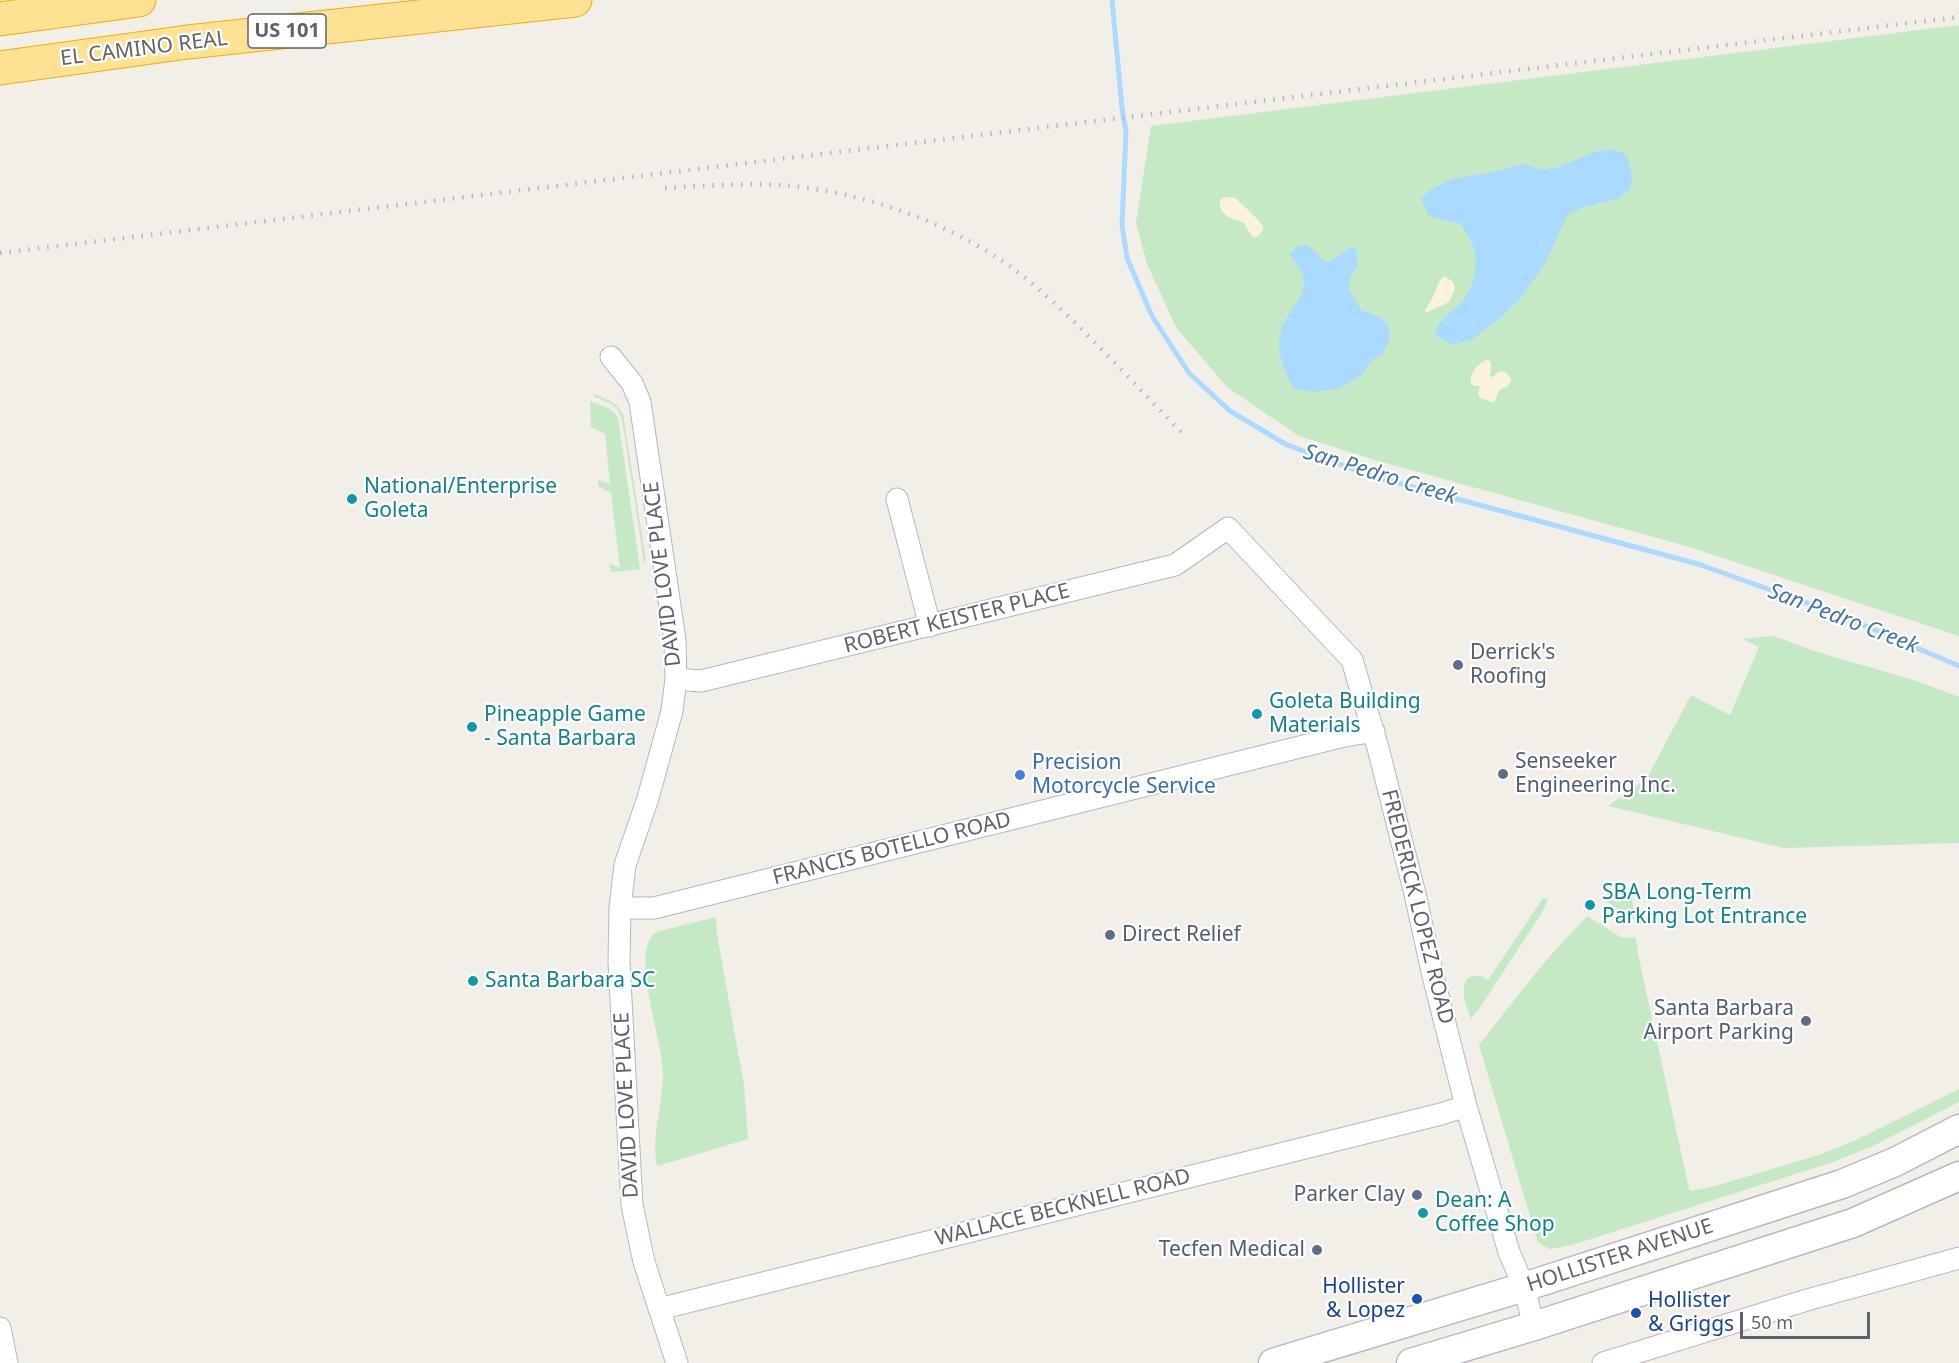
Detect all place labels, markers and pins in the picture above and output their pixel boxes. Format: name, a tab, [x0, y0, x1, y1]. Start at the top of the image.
place label: National/Enterprise Goleta	[364, 474, 557, 524]
marker: National/Enterprise Goleta	[345, 492, 359, 506]
place label: Derrick's Roofing	[1470, 640, 1555, 690]
marker: Derrick's Roofing	[1451, 658, 1465, 672]
place label: Goleta Building Materials	[1269, 689, 1421, 739]
place label: Pineapple Game - Santa Barbara	[484, 702, 646, 752]
marker: Goleta Building Materials	[1250, 707, 1264, 721]
marker: Pineapple Game - Santa Barbara	[465, 720, 479, 734]
place label: Senseeker Engineering Inc.	[1515, 749, 1676, 799]
place label: Precision Motorcycle Service	[1032, 750, 1216, 800]
marker: Senseeker Engineering Inc.	[1496, 767, 1510, 781]
marker: Precision Motorcycle Service	[1013, 768, 1027, 782]
place label: SBA Long-Term Parking Lot Entrance	[1602, 880, 1807, 930]
marker: SBA Long-Term Parking Lot Entrance	[1583, 898, 1597, 912]
place label: Direct Relief	[1122, 922, 1241, 948]
marker: Direct Relief	[1103, 928, 1117, 942]
place label: Santa Barbara SC	[485, 968, 655, 994]
marker: Santa Barbara SC	[466, 974, 480, 988]
place label: Santa Barbara Airport Parking	[1643, 996, 1794, 1046]
marker: Santa Barbara Airport Parking	[1799, 1014, 1813, 1028]
place label: Parker Clay	[1293, 1182, 1405, 1208]
marker: Parker Clay	[1410, 1188, 1424, 1202]
place label: Dean: A Coffee Shop	[1435, 1188, 1555, 1238]
marker: Dean: A Coffee Shop	[1416, 1206, 1430, 1220]
place label: Tecfen Medical	[1159, 1237, 1305, 1263]
marker: Tecfen Medical	[1310, 1243, 1324, 1257]
place label: Hollister & Lopez	[1322, 1274, 1405, 1324]
place label: Hollister & Griggs	[1648, 1288, 1734, 1338]
marker: Hollister & Lopez	[1410, 1292, 1424, 1306]
marker: Hollister & Griggs	[1629, 1306, 1643, 1320]

